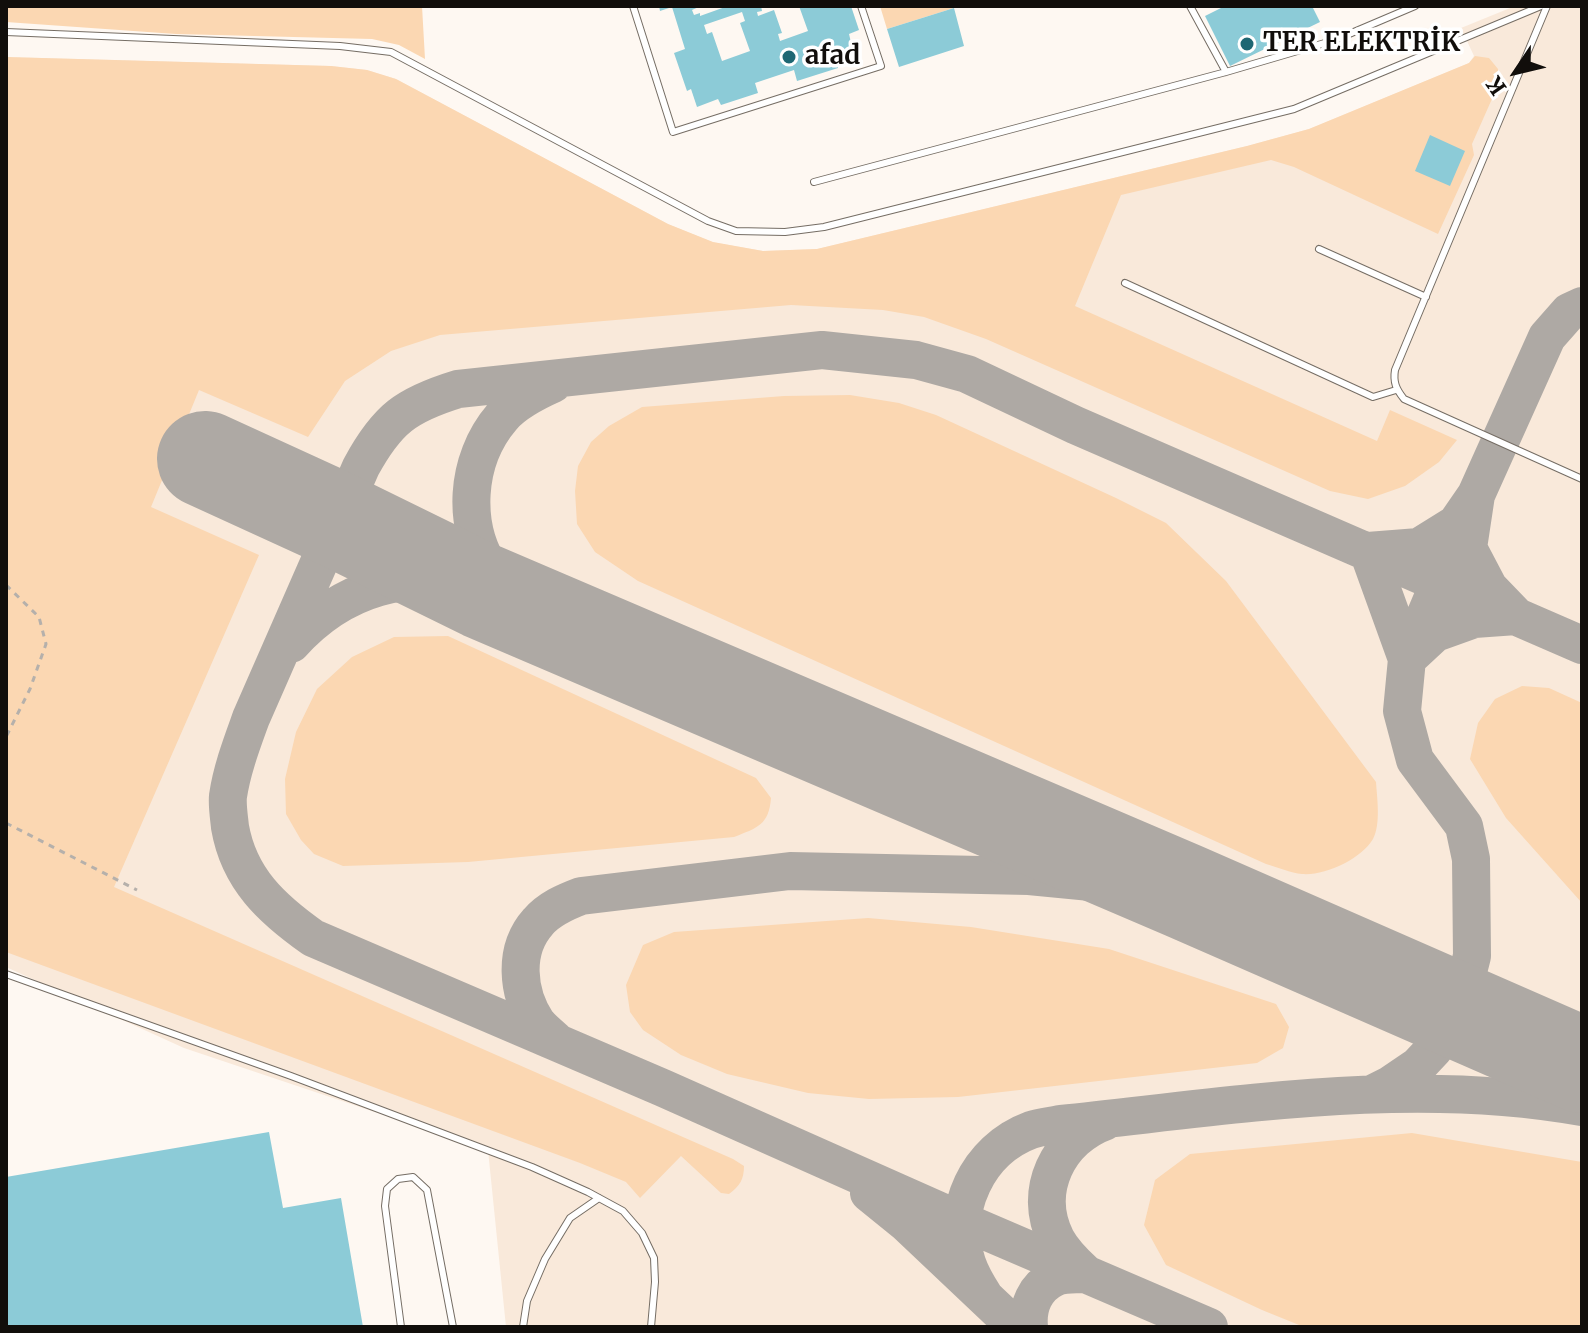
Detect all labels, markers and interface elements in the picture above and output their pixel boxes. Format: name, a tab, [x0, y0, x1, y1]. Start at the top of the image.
place label: TER ELEKTRİK	[1263, 28, 1460, 60]
north arrow	[1476, 32, 1556, 112]
marker: TER ELEKTRİK	[1238, 35, 1256, 53]
place label: afad	[805, 41, 860, 73]
marker: afad	[780, 48, 798, 66]
text: K	[1480, 71, 1513, 101]

